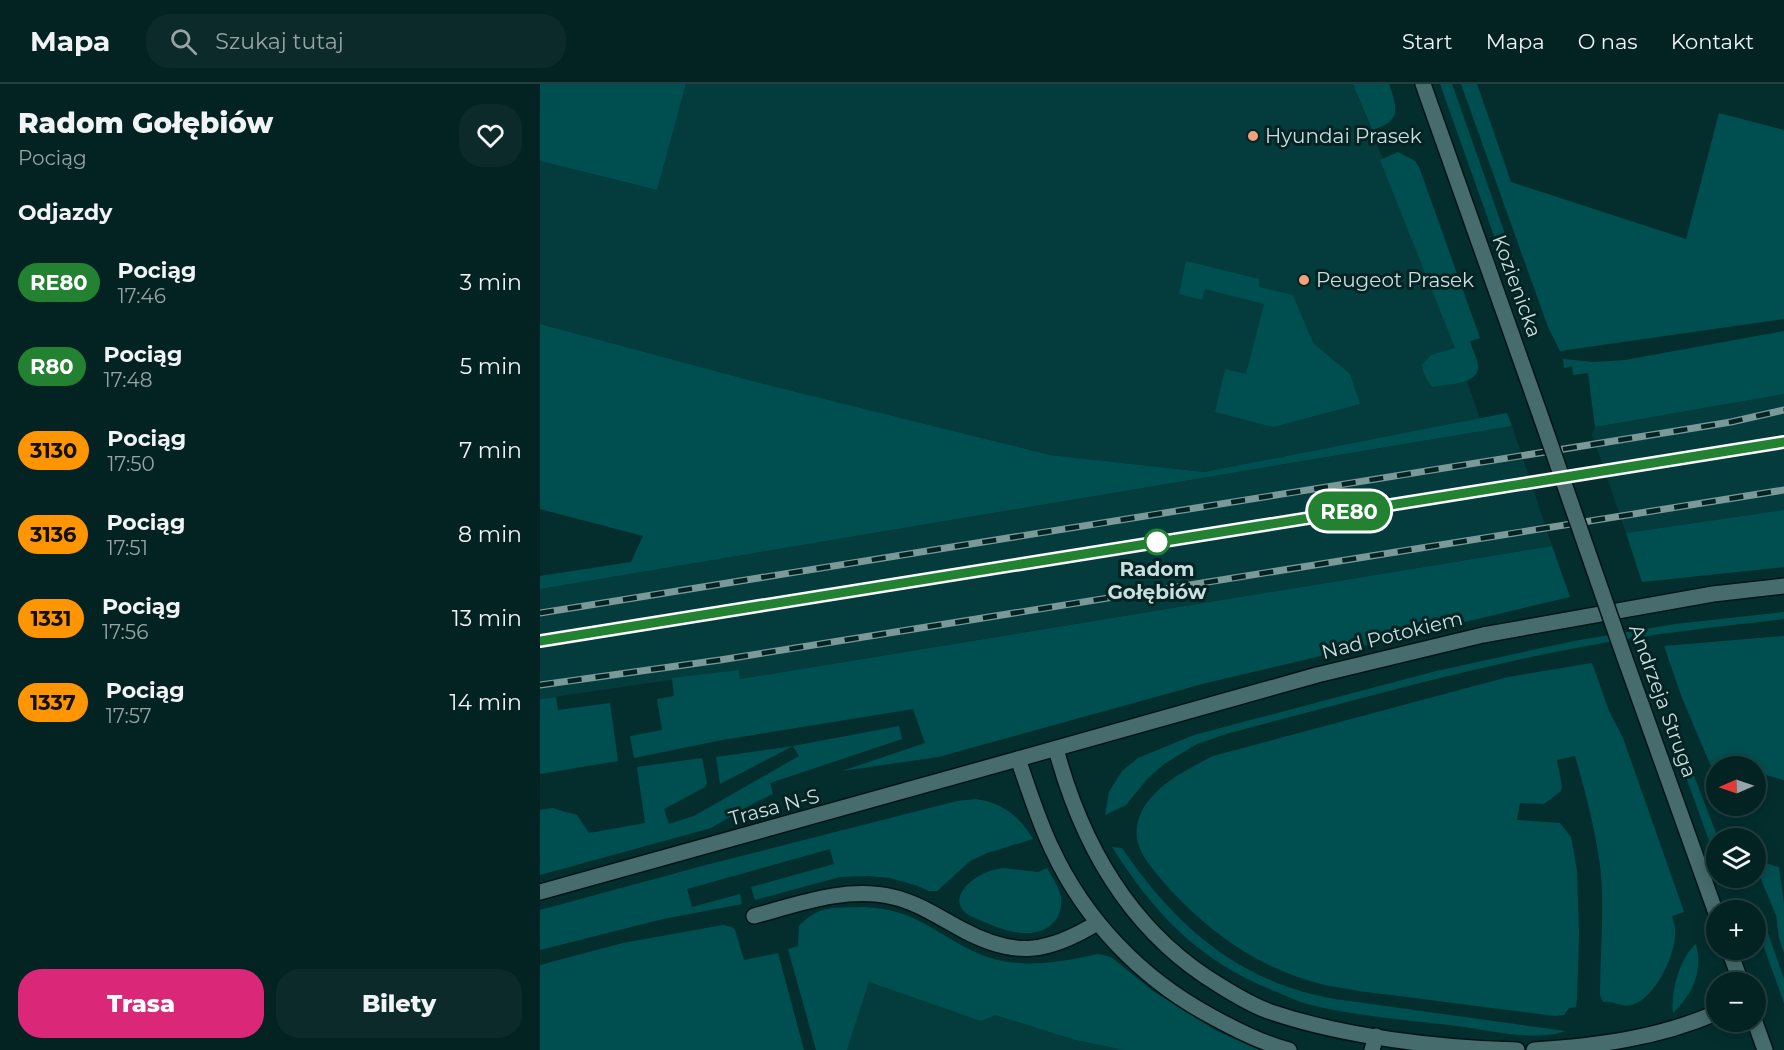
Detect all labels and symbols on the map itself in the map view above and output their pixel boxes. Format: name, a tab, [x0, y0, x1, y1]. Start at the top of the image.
place label: Hyundai Prasek	[1265, 124, 1422, 148]
marker: Hyundai Prasek	[1246, 129, 1260, 143]
street label: Kozienicka	[1487, 231, 1547, 341]
place label: Peugeot Prasek	[1316, 268, 1474, 292]
marker: Peugeot Prasek	[1297, 273, 1311, 287]
line badge: RE80	[1307, 492, 1391, 530]
marker: Radom Gołębiów	[1144, 529, 1170, 555]
place label: Radom Gołębiów	[1107, 557, 1207, 604]
street label: Nad Potokiem	[1319, 606, 1465, 664]
street label: Andrzeja Struga	[1624, 621, 1702, 781]
north arrow	[1706, 756, 1766, 816]
street label: Trasa N-S	[726, 783, 822, 831]

